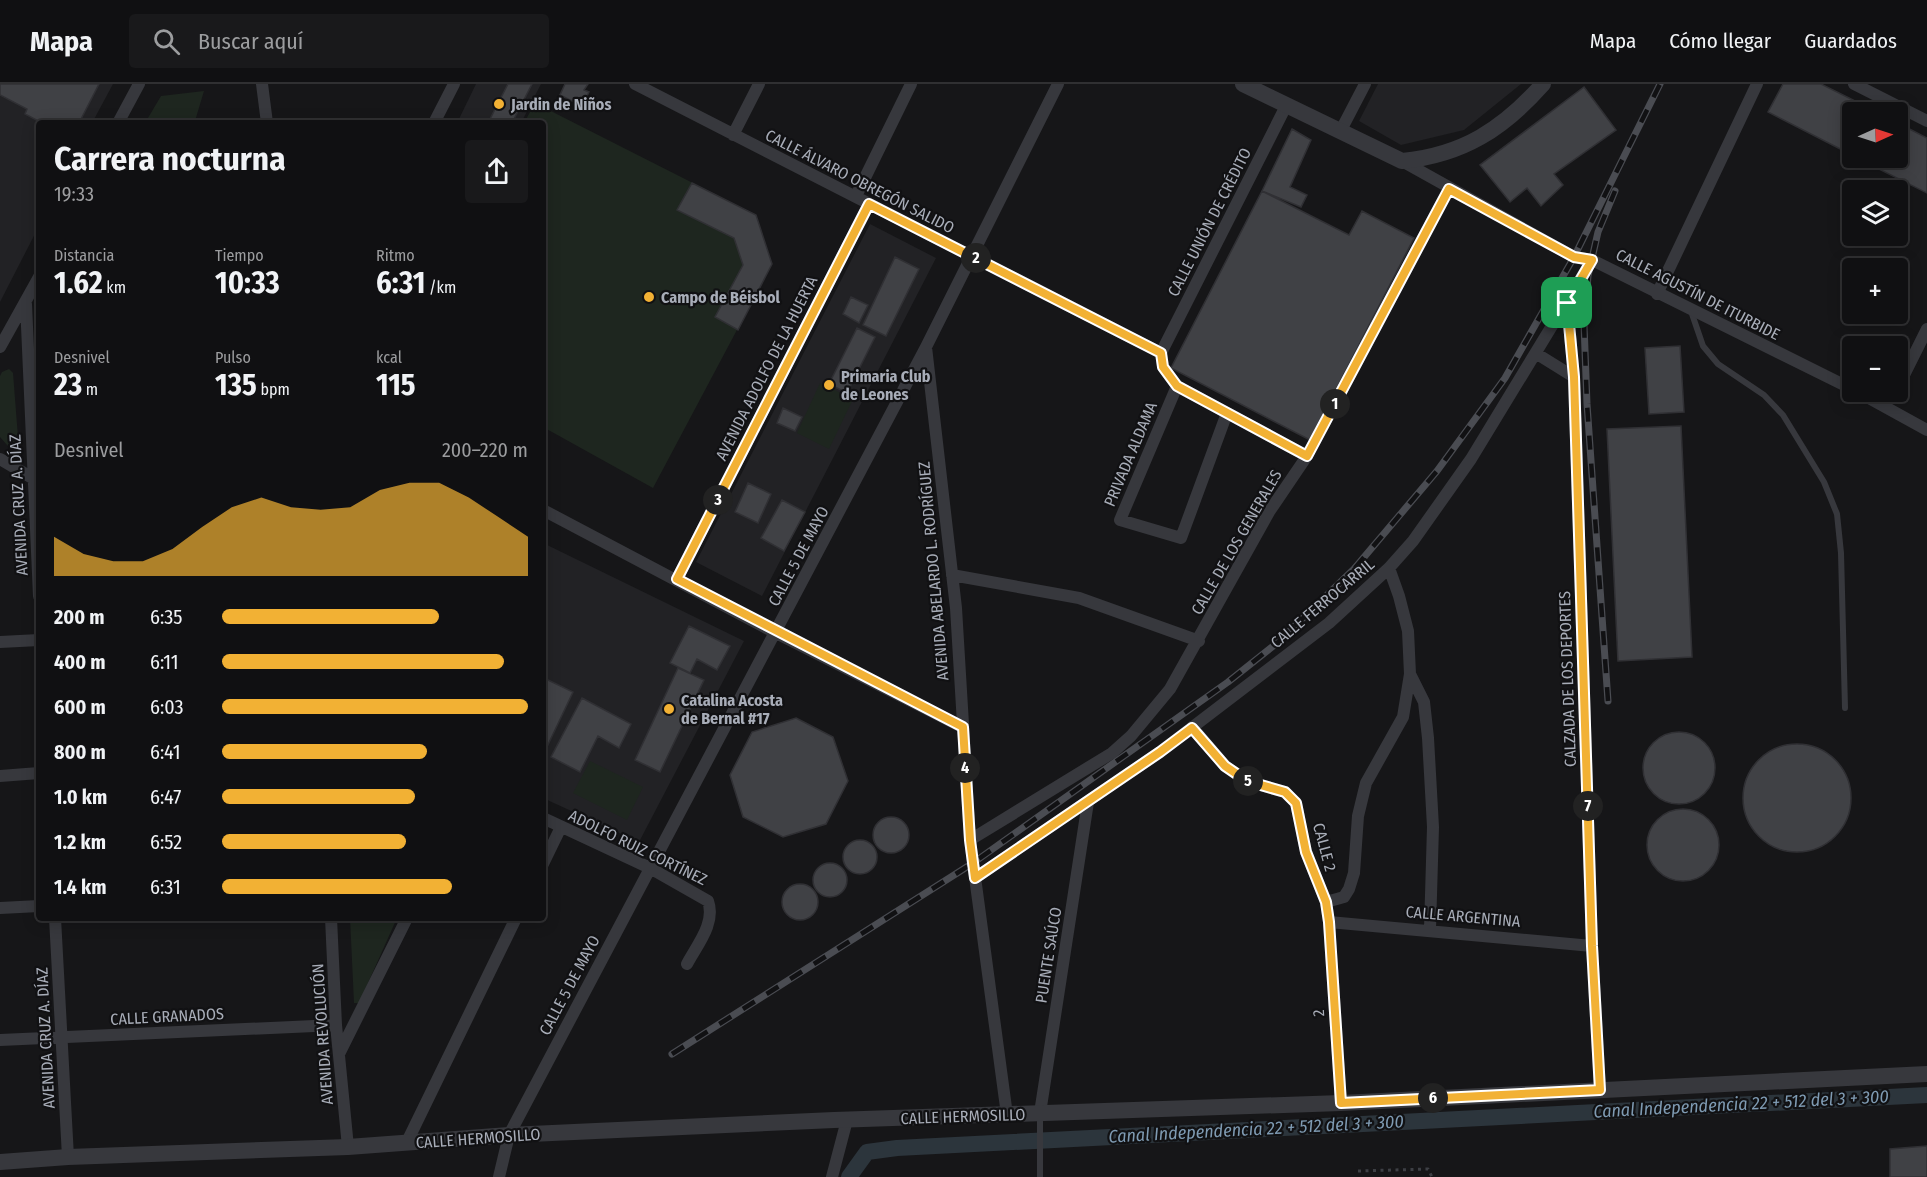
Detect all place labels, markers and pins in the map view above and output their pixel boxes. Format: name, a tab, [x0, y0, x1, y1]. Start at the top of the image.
place label: Jardin de Niños	[510, 95, 611, 114]
marker: Jardin de Niños	[492, 97, 506, 111]
pin: 2	[961, 243, 991, 273]
pin	[1541, 277, 1592, 328]
place label: Campo de Béisbol	[661, 288, 781, 307]
marker: Campo de Béisbol	[642, 290, 656, 304]
place label: Primaria Club de Leones	[841, 367, 931, 404]
marker: Primaria Club de Leones	[822, 378, 836, 392]
pin: 1	[1320, 389, 1350, 419]
pin: 3	[703, 485, 733, 515]
place label: Catalina Acosta de Bernal #17	[681, 691, 783, 728]
marker: Catalina Acosta de Bernal #17	[662, 702, 676, 716]
pin: 4	[950, 753, 980, 783]
pin: 5	[1233, 766, 1263, 796]
pin: 7	[1573, 791, 1603, 821]
pin: 6	[1418, 1083, 1448, 1113]

